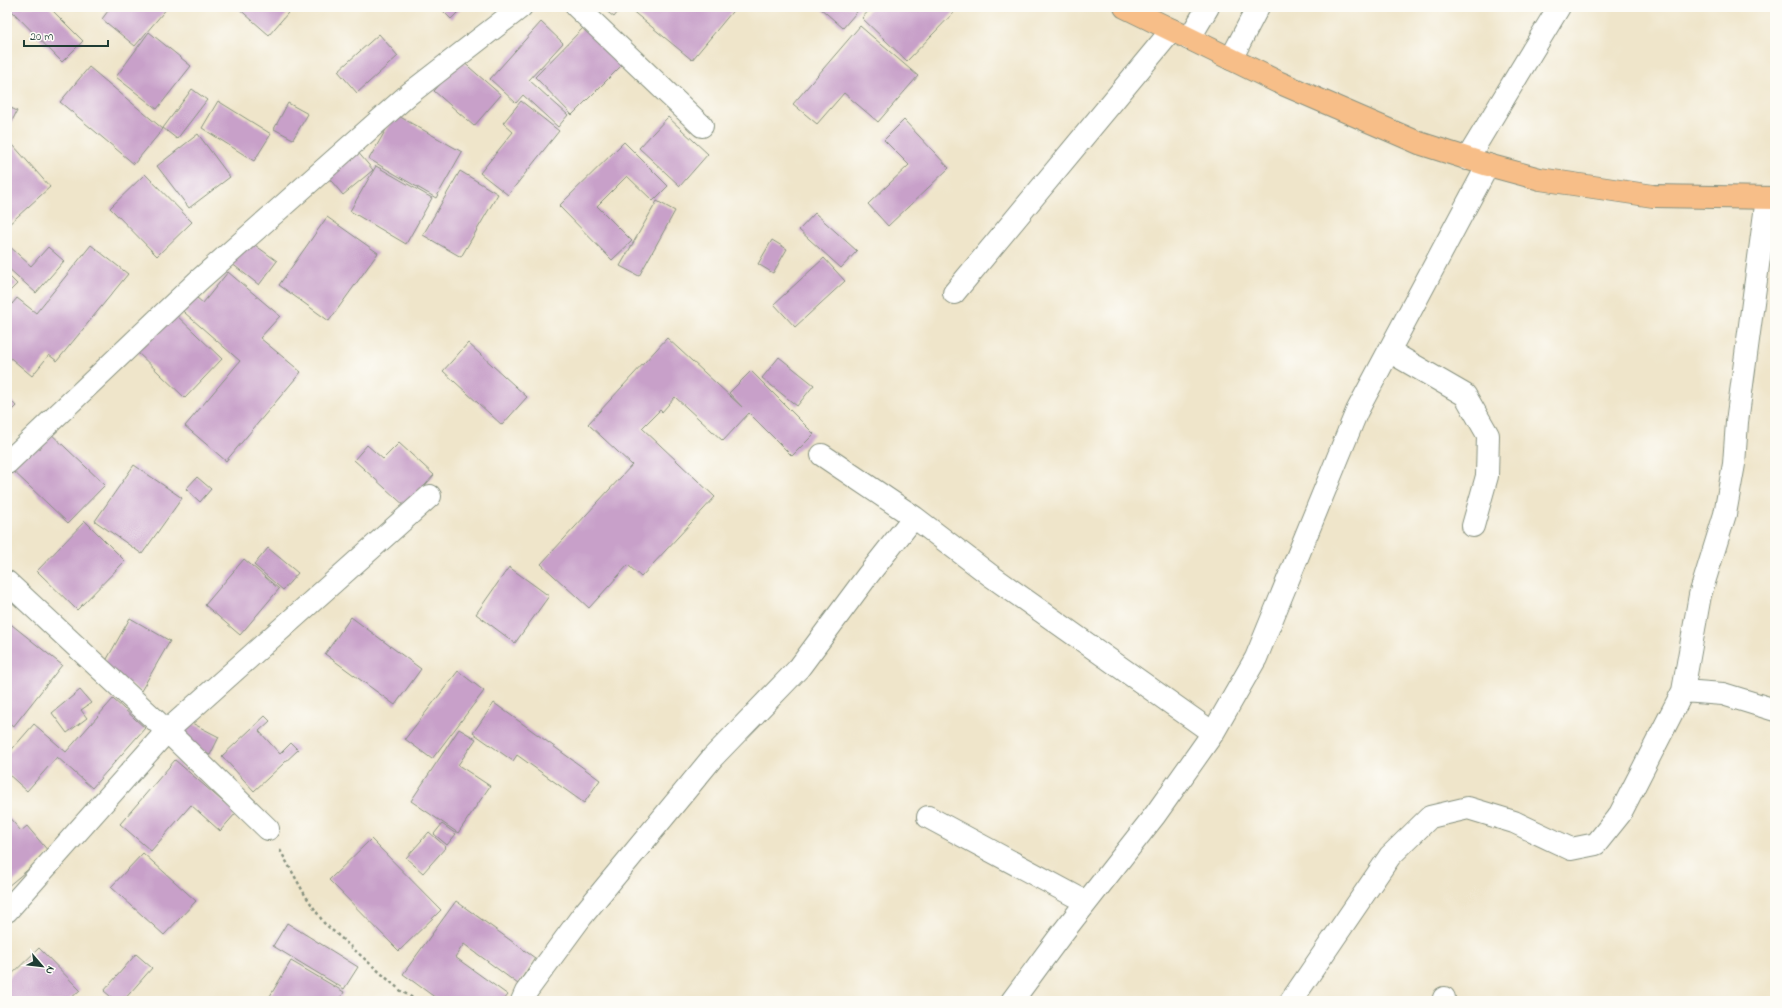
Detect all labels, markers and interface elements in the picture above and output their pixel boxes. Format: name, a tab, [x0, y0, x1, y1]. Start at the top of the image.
scale bar	[24, 22, 108, 48]
text: 20 m	[30, 28, 53, 46]
north arrow	[22, 946, 62, 986]
text: N	[41, 963, 59, 977]

